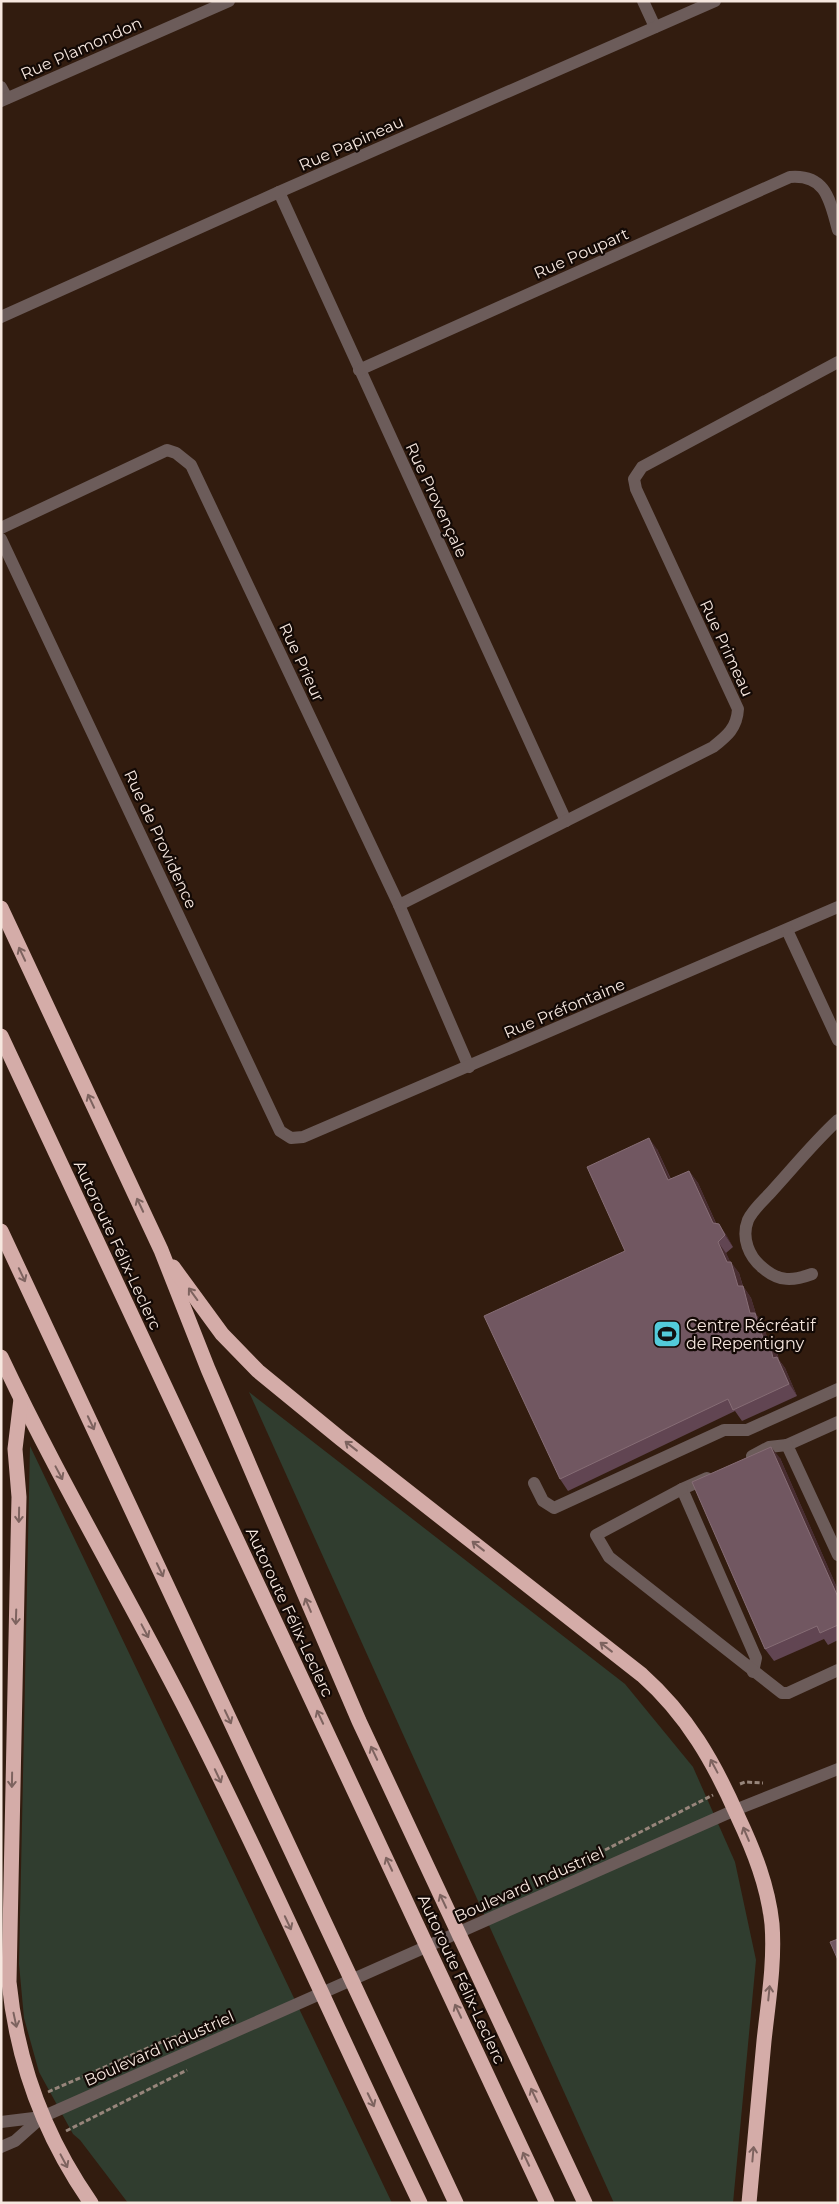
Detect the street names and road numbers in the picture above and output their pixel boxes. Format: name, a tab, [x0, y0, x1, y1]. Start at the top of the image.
street label: Rue Plamondon	[18, 13, 145, 84]
street label: Rue Papineau	[296, 112, 406, 175]
street label: Rue Poupart	[531, 224, 632, 283]
street label: Rue Provençale	[402, 440, 471, 561]
street label: Rue Primeau	[696, 597, 757, 700]
street label: Rue Prieur	[275, 620, 328, 705]
street label: Rue de Providence	[120, 767, 201, 912]
street label: Rue Préfontaine	[501, 974, 628, 1043]
street label: Autoroute Félix-Leclerc	[70, 1157, 165, 1333]
street label: Autoroute Félix-Leclerc	[242, 1524, 337, 1700]
street label: Boulevard Industriel	[451, 1843, 607, 1926]
street label: Autoroute Félix-Leclerc	[414, 1891, 509, 2067]
street label: Boulevard Industriel	[81, 2007, 237, 2090]

